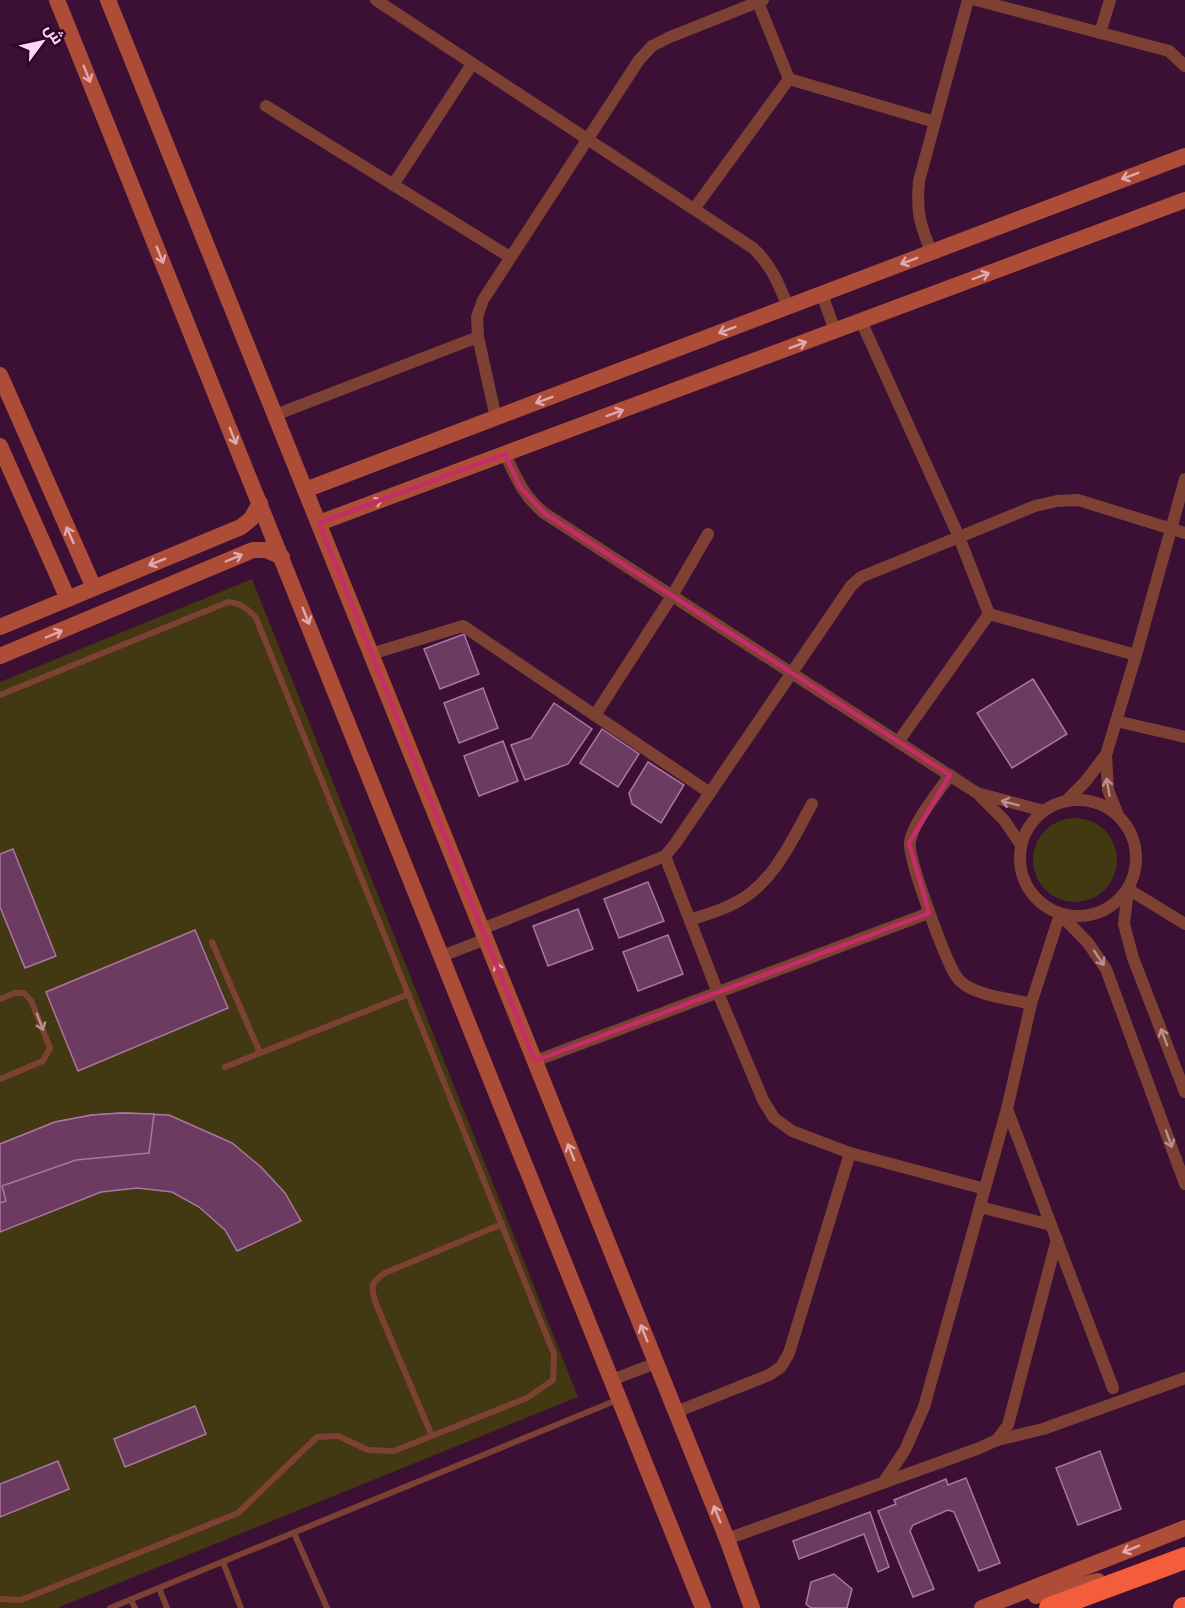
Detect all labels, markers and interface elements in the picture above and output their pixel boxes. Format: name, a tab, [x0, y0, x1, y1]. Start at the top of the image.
north arrow	[12, 12, 72, 72]
text: ش	[40, 21, 67, 48]
one-way arrow	[82, 64, 93, 82]
one-way arrow	[1122, 172, 1140, 183]
one-way arrow	[155, 245, 166, 263]
one-way arrow	[900, 256, 919, 267]
one-way arrow	[971, 270, 989, 281]
one-way arrow	[718, 325, 736, 336]
one-way arrow	[788, 338, 807, 349]
one-way arrow	[536, 395, 554, 406]
one-way arrow	[605, 406, 624, 417]
one-way arrow	[228, 426, 239, 444]
one-way arrow	[364, 497, 382, 508]
one-way arrow	[64, 526, 75, 544]
one-way arrow	[224, 552, 242, 563]
one-way arrow	[149, 557, 167, 568]
one-way arrow	[301, 607, 312, 625]
one-way arrow	[44, 628, 63, 639]
one-way arrow	[1102, 778, 1113, 797]
one-way arrow	[1001, 797, 1020, 808]
one-way arrow	[1093, 949, 1105, 966]
one-way arrow	[493, 962, 504, 981]
one-way arrow	[35, 1012, 46, 1030]
one-way arrow	[1158, 1028, 1169, 1047]
one-way arrow	[1164, 1130, 1175, 1148]
one-way arrow	[565, 1143, 576, 1162]
one-way arrow	[638, 1324, 649, 1343]
one-way arrow	[711, 1505, 722, 1524]
one-way arrow	[1122, 1544, 1140, 1555]

